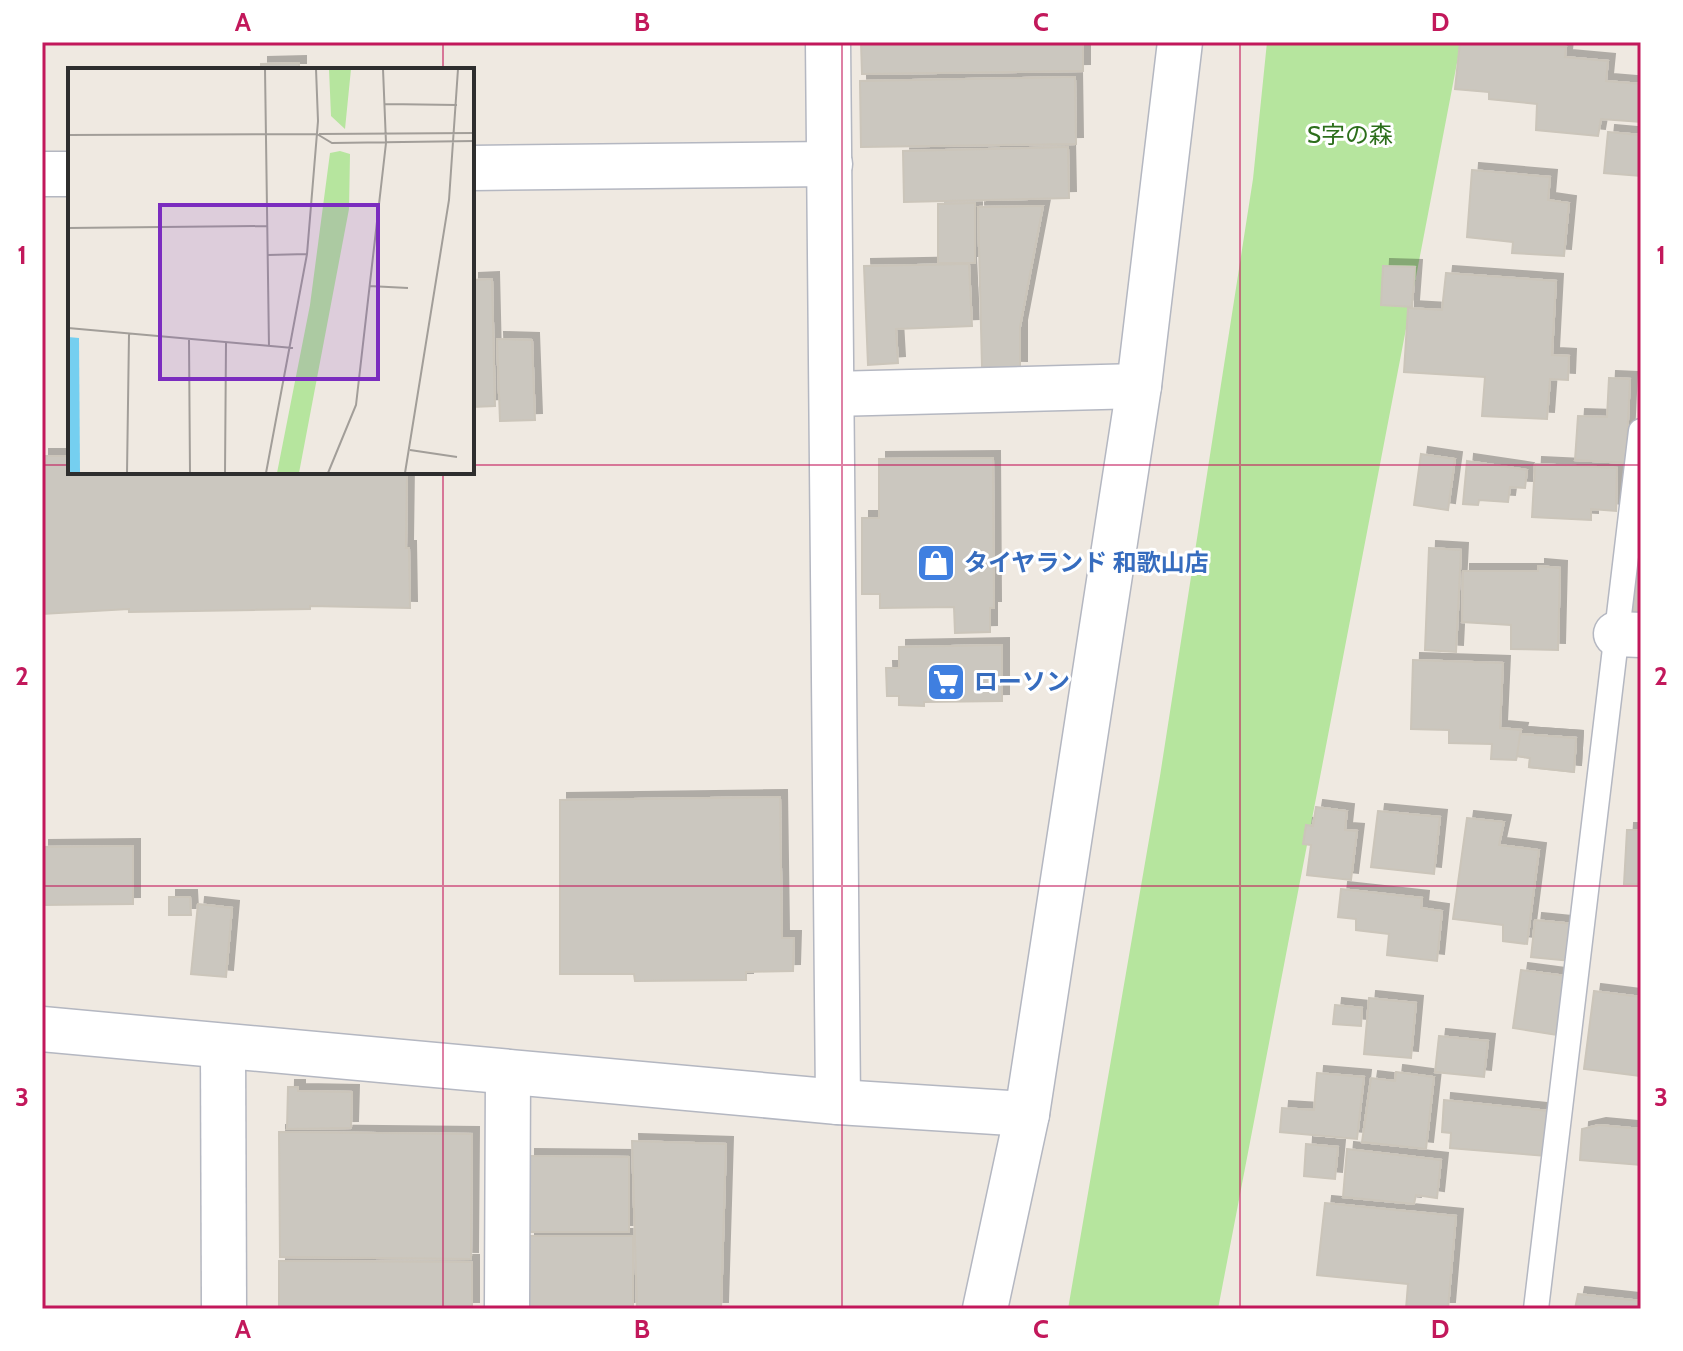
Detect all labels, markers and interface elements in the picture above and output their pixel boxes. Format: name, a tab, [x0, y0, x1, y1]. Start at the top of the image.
text: A	[235, 6, 252, 38]
text: B	[634, 6, 650, 38]
text: C	[1033, 6, 1049, 38]
text: D	[1431, 6, 1449, 38]
inset map	[68, 68, 474, 474]
park label: S字の森	[1307, 120, 1393, 149]
text: 1	[17, 239, 27, 271]
text: 1	[1656, 239, 1666, 271]
shop icon: タイヤランド 和歌山店	[915, 542, 957, 584]
place label: タイヤランド 和歌山店	[964, 548, 1209, 577]
text: 2	[15, 660, 29, 692]
text: 2	[1654, 660, 1668, 692]
supermarket icon: ローソン	[925, 661, 967, 703]
place label: ローソン	[974, 667, 1070, 696]
text: 3	[15, 1081, 29, 1113]
text: 3	[1654, 1081, 1668, 1113]
text: A	[235, 1313, 252, 1345]
text: B	[634, 1313, 650, 1345]
text: C	[1033, 1313, 1049, 1345]
text: D	[1431, 1313, 1449, 1345]

